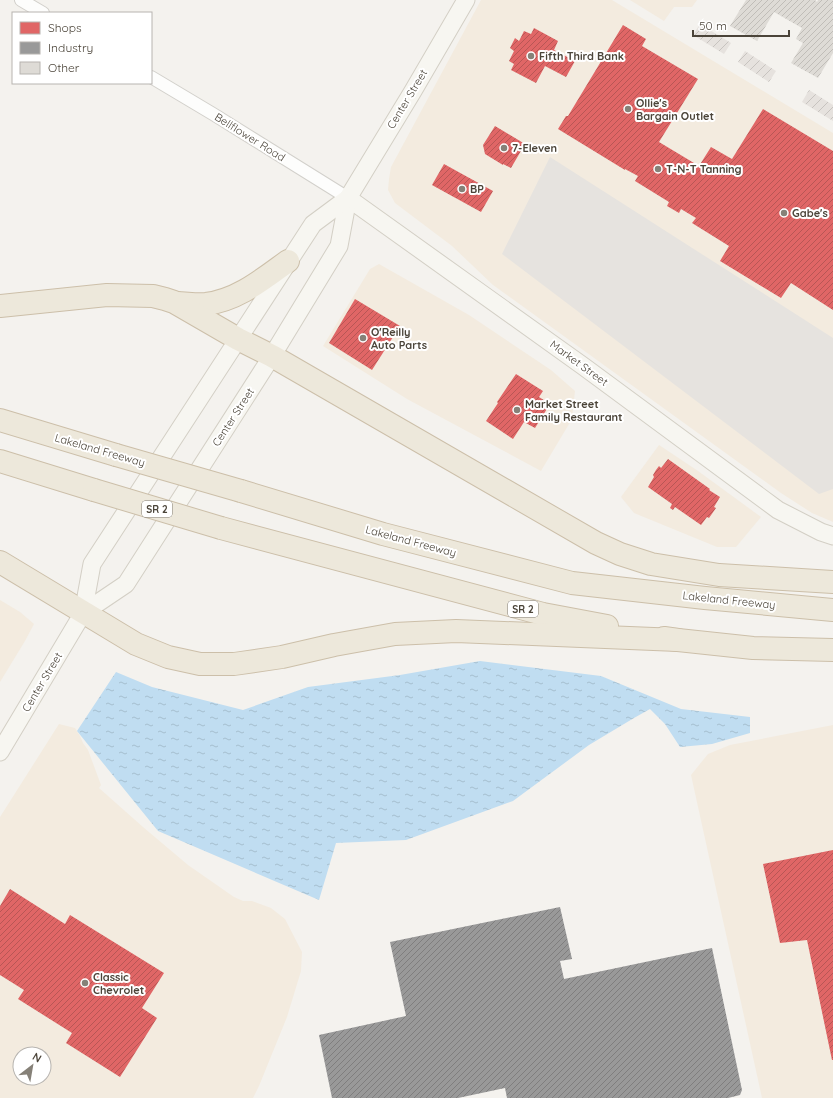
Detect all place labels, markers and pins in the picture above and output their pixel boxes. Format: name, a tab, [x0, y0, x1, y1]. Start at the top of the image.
place label: Fifth Third Bank	[539, 49, 624, 63]
marker: Fifth Third Bank	[526, 51, 536, 61]
place label: Ollie's Bargain Outlet	[636, 96, 714, 123]
marker: Ollie's Bargain Outlet	[623, 104, 633, 114]
place label: 7-Eleven	[512, 141, 557, 155]
marker: 7-Eleven	[499, 143, 509, 153]
place label: T-N-T Tanning	[666, 162, 742, 176]
marker: T-N-T Tanning	[653, 164, 663, 174]
place label: BP	[470, 182, 484, 196]
marker: BP	[457, 184, 467, 194]
place label: Gabe's	[792, 206, 828, 220]
marker: Gabe's	[779, 208, 789, 218]
place label: O'Reilly Auto Parts	[371, 325, 427, 352]
marker: O'Reilly Auto Parts	[358, 333, 368, 343]
place label: Market Street Family Restaurant	[525, 397, 623, 424]
marker: Market Street Family Restaurant	[512, 405, 522, 415]
place label: Classic Chevrolet	[93, 970, 144, 997]
marker: Classic Chevrolet	[80, 978, 90, 988]

